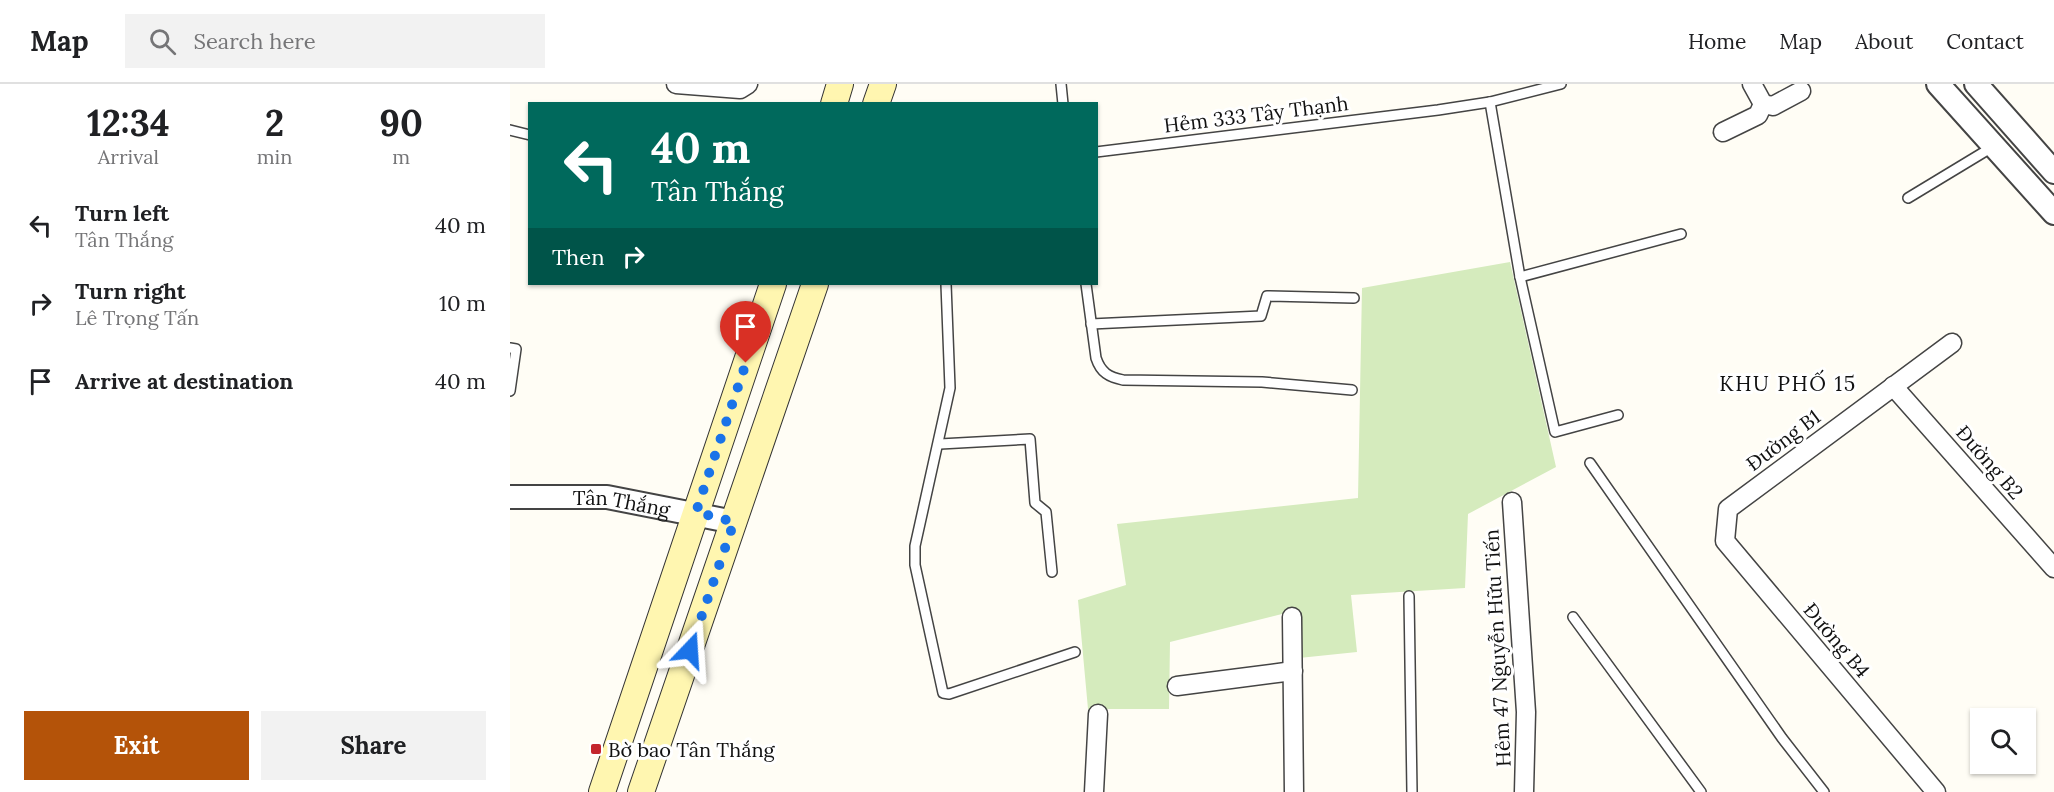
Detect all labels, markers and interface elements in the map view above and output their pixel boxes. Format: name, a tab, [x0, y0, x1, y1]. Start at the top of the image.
search box	[125, 14, 545, 68]
text: Map	[30, 23, 89, 59]
icon: search	[146, 25, 179, 58]
text: Search here	[194, 27, 316, 55]
text: Home	[1688, 28, 1746, 55]
text: Map	[1779, 28, 1822, 55]
text: About	[1855, 28, 1913, 55]
text: Contact	[1946, 28, 2024, 55]
street label: Hẻm 333 Tây Thạnh	[1162, 90, 1350, 138]
text: 12:34	[87, 100, 170, 146]
text: 2	[265, 100, 284, 146]
text: 90	[379, 100, 423, 146]
text: 40 m	[651, 121, 750, 175]
icon: left	[552, 126, 630, 204]
text: Arrival	[98, 144, 159, 169]
text: min	[257, 144, 292, 169]
text: m	[392, 144, 410, 169]
text: Tân Thắng	[651, 174, 784, 208]
text: Turn left	[75, 199, 169, 227]
icon: left	[24, 209, 57, 242]
text: 40 m	[435, 211, 486, 239]
text: Tân Thắng	[75, 227, 173, 252]
icon: right	[617, 240, 650, 273]
text: Then	[552, 243, 605, 271]
text: Turn right	[75, 277, 186, 305]
icon: right	[24, 287, 57, 320]
text: 10 m	[439, 289, 486, 317]
pin	[720, 301, 771, 363]
text: Lê Trọng Tấn	[75, 305, 199, 330]
icon: arrive	[729, 310, 762, 343]
icon: arrive	[24, 365, 57, 398]
text: Arrive at destination	[75, 367, 293, 395]
text: 40 m	[435, 367, 486, 395]
district label: KHU PHỐ 15	[1719, 369, 1857, 397]
street label: Đường B1	[1741, 404, 1825, 476]
street label: Đường B2	[1951, 420, 2029, 504]
street label: Tân Thắng	[573, 485, 673, 522]
street label: Hẻm 47 Nguyễn Hữu Tiến	[1478, 529, 1516, 767]
street label: Đường B4	[1798, 597, 1876, 683]
position arrow	[658, 618, 722, 682]
map controls	[1970, 708, 2036, 774]
button: search	[1970, 708, 2036, 774]
button: Exit	[24, 711, 249, 780]
button: Share	[261, 711, 486, 780]
place label: Bờ bao Tân Thắng	[608, 737, 776, 762]
marker: Bờ bao Tân Thắng	[589, 742, 603, 756]

